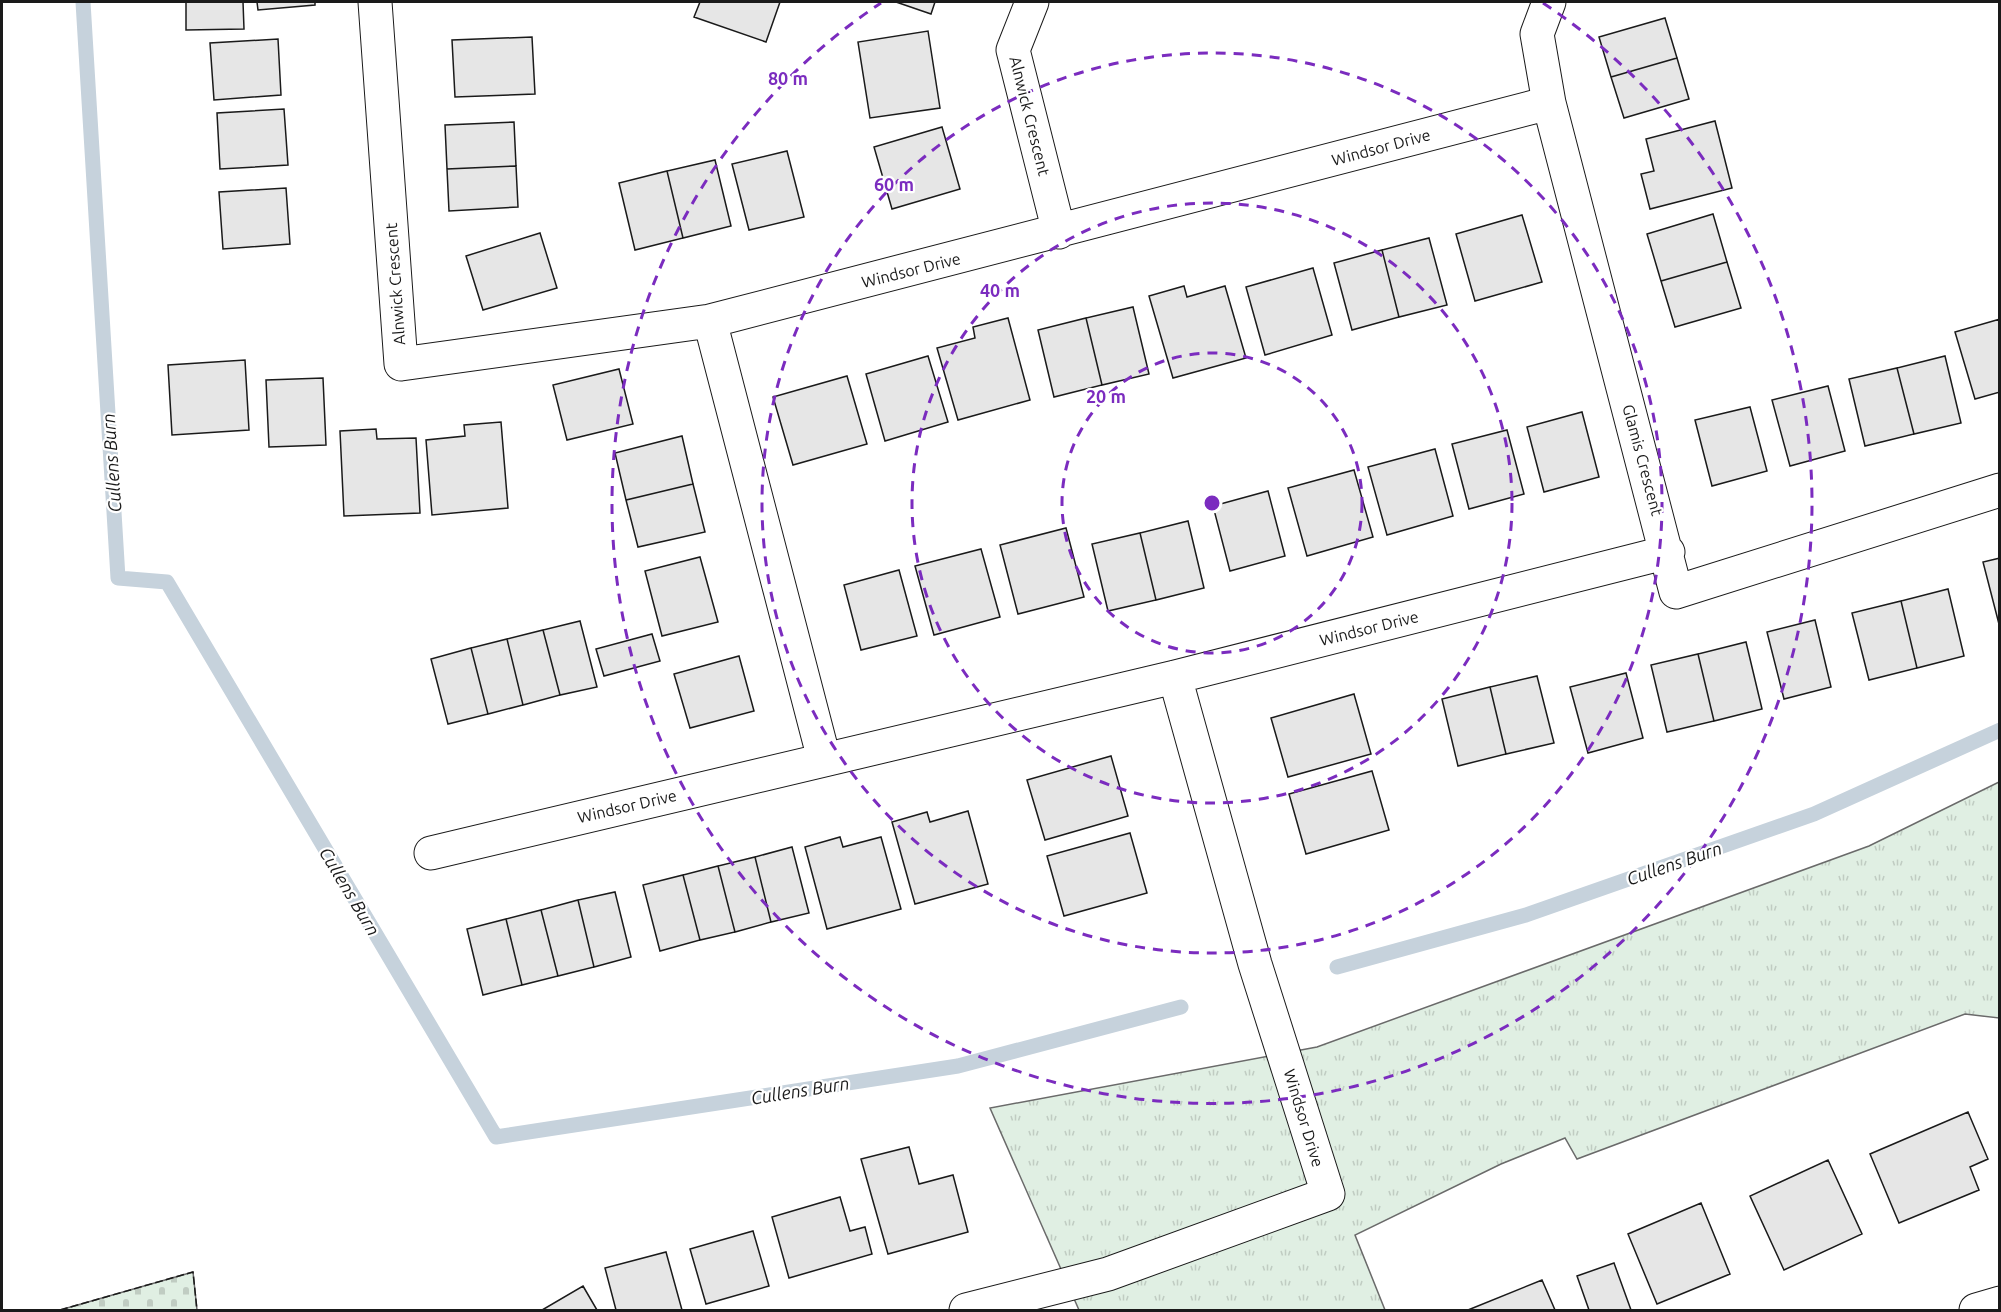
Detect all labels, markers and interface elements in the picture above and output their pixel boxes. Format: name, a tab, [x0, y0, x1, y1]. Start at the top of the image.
street label: Alnwick Crescent	[1006, 54, 1054, 178]
text: 80 m	[768, 68, 808, 88]
street label: Windsor Drive	[1330, 125, 1432, 169]
text: 60 m	[874, 174, 914, 194]
street label: Alnwick Crescent	[382, 222, 408, 346]
street label: Windsor Drive	[860, 249, 962, 291]
text: 40 m	[980, 280, 1020, 300]
text: 20 m	[1086, 386, 1126, 406]
street label: Glamis Crescent	[1619, 402, 1667, 518]
water label: Cullens Burn	[98, 413, 124, 513]
centre of rings	[1202, 493, 1222, 513]
street label: Windsor Drive	[1318, 607, 1420, 649]
street label: Windsor Drive	[576, 786, 678, 826]
water label: Cullens Burn	[1624, 837, 1724, 889]
water label: Cullens Burn	[316, 843, 384, 939]
street label: Windsor Drive	[1281, 1067, 1327, 1169]
water label: Cullens Burn	[749, 1072, 851, 1108]

